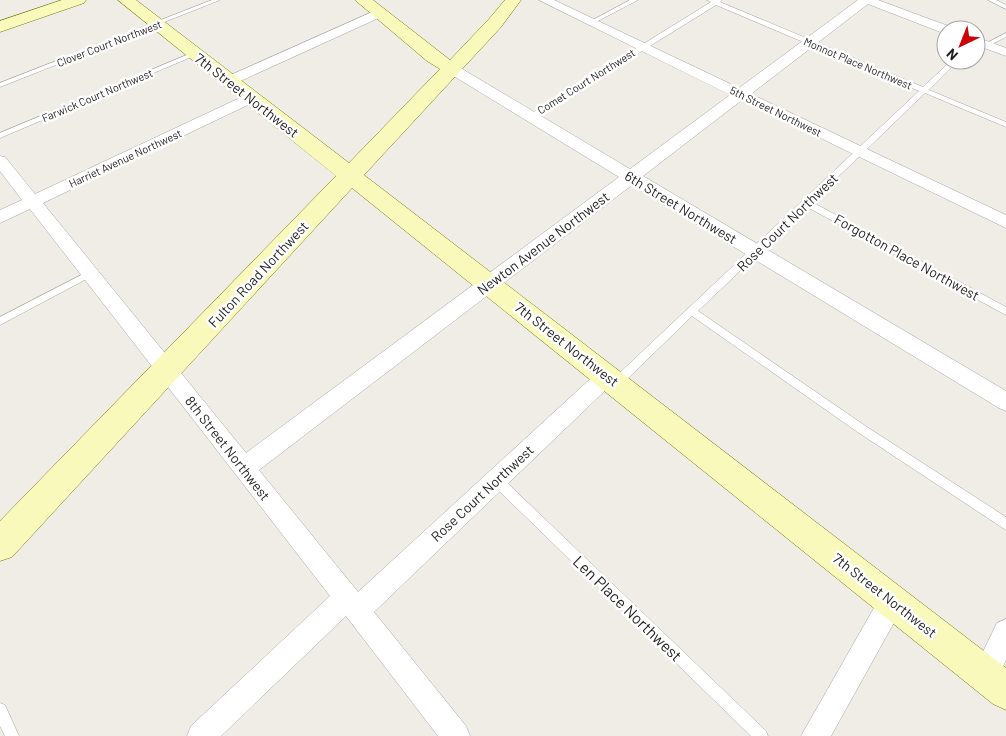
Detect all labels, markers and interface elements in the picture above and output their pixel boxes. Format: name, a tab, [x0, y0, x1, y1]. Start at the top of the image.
street label: Clover Court Northwest	[55, 17, 163, 69]
north arrow	[936, 20, 986, 70]
street label: Monnot Place Northwest	[802, 34, 914, 92]
text: N	[943, 45, 961, 64]
street label: Comet Court Northwest	[535, 46, 637, 116]
street label: 7th Street Northwest	[192, 49, 302, 141]
street label: Farwick Court Northwest	[40, 66, 154, 124]
street label: 5th Street Northwest	[728, 83, 824, 139]
street label: Harriet Avenue Northwest	[67, 126, 183, 190]
street label: 6th Street Northwest	[622, 167, 740, 247]
street label: Rose Court Northwest	[733, 169, 841, 275]
street label: Newton Avenue Northwest	[474, 188, 612, 298]
street label: Forgotton Place Northwest	[832, 210, 982, 304]
street label: Fulton Road Northwest	[204, 217, 312, 331]
street label: 7th Street Northwest	[512, 298, 622, 390]
street label: 8th Street Northwest	[182, 392, 274, 504]
street label: Rose Court Northwest	[427, 441, 537, 545]
street label: 7th Street Northwest	[830, 549, 940, 641]
street label: Len Place Northwest	[570, 551, 686, 665]

